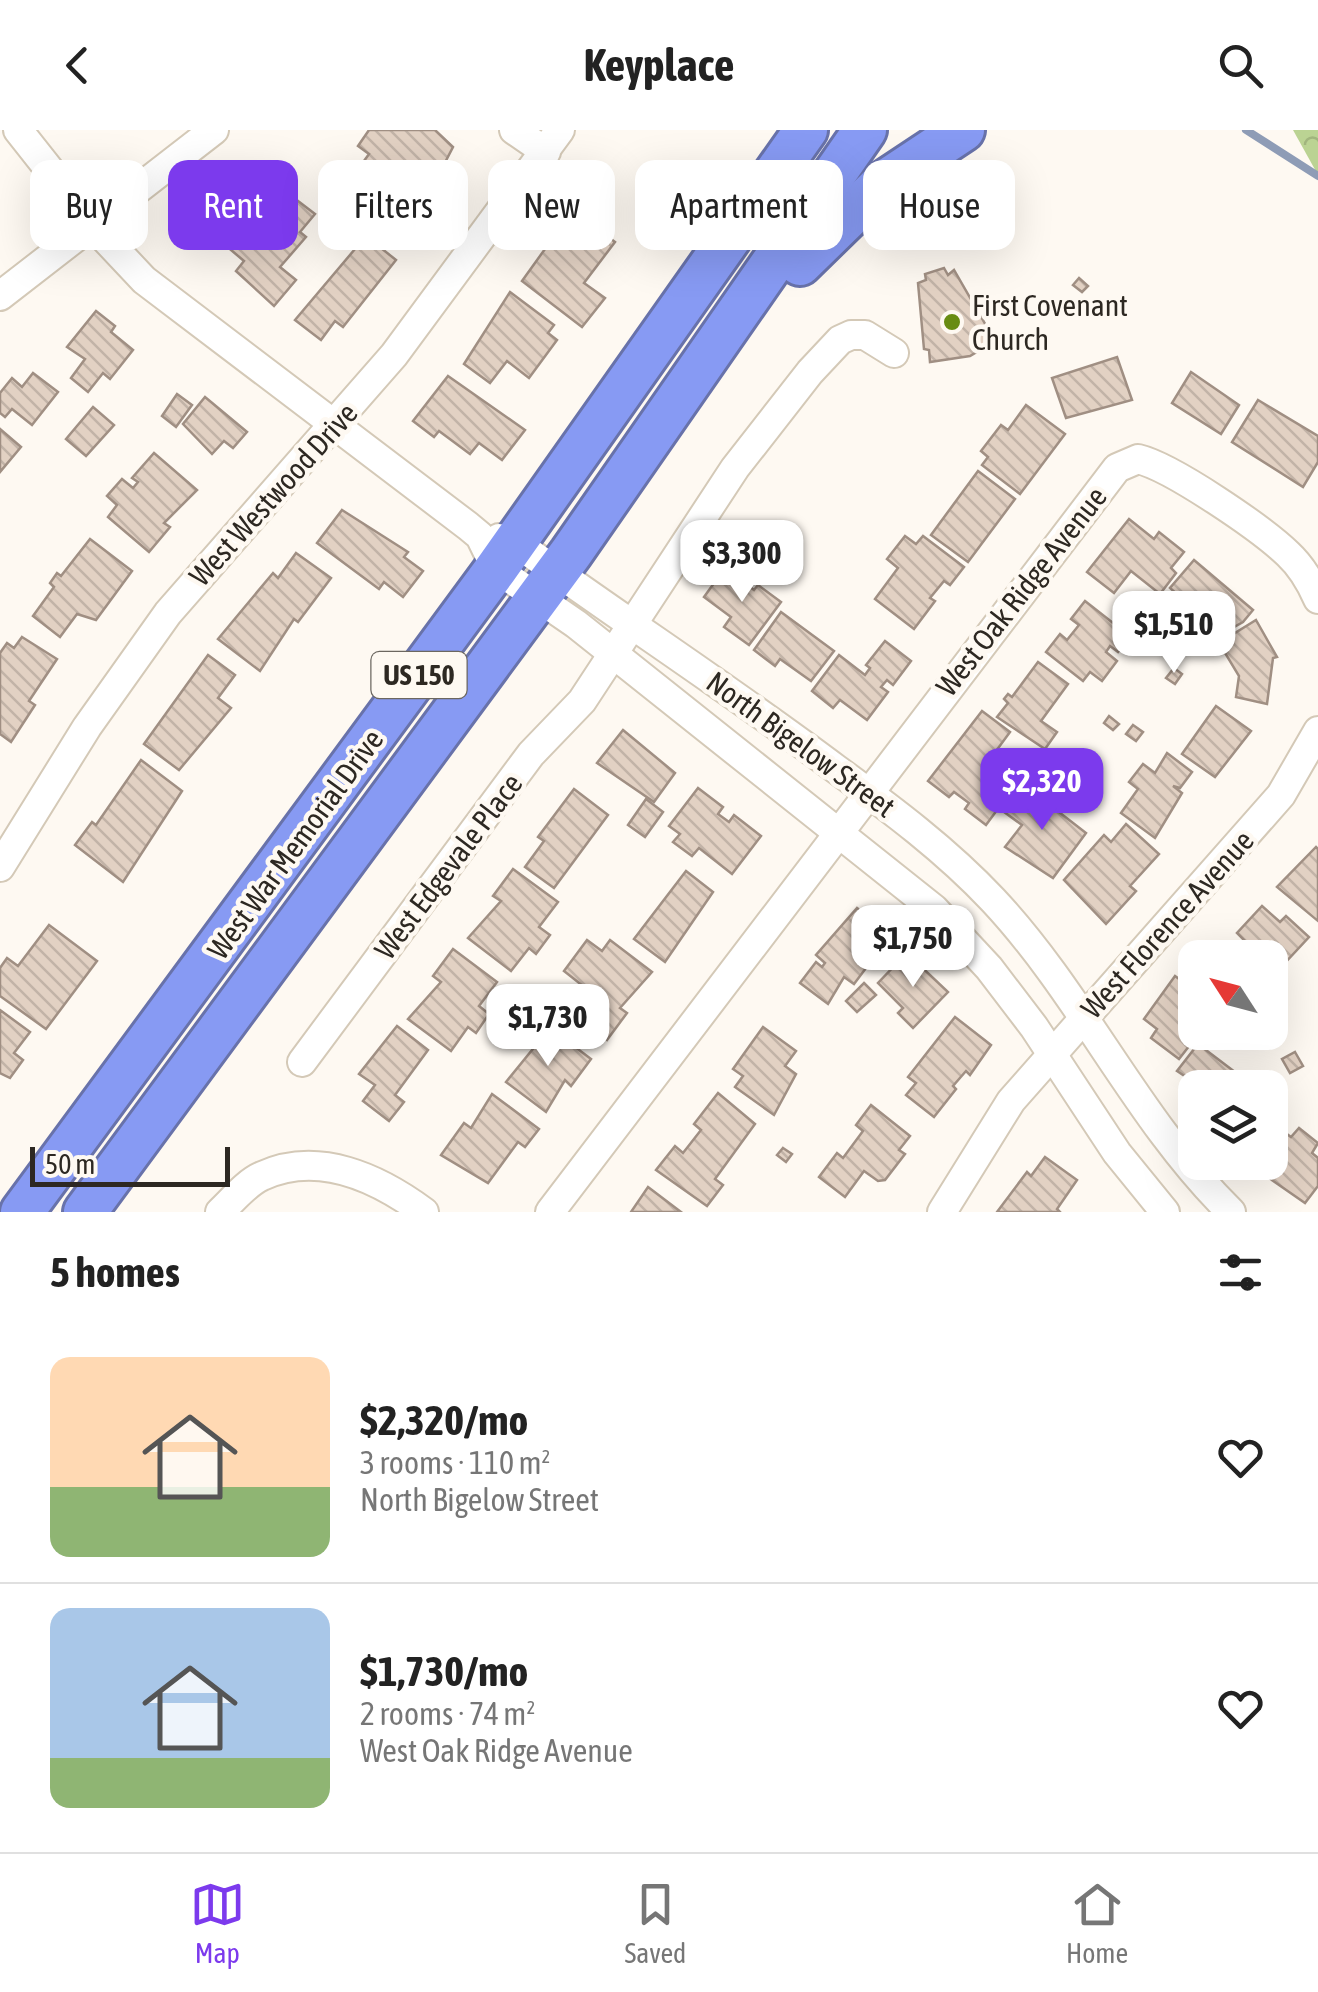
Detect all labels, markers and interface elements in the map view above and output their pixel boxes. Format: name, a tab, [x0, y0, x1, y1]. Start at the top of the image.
icon: back	[50, 38, 105, 93]
icon: search	[1213, 38, 1268, 93]
text: Keyplace	[584, 39, 734, 91]
chip: Buy	[30, 160, 148, 250]
chip: Rent	[168, 160, 298, 250]
chip: Filters	[318, 160, 468, 250]
chip: New	[488, 160, 615, 250]
chip: Apartment	[635, 160, 843, 250]
chip: House	[863, 160, 1015, 250]
place label: First Covenant Church	[972, 288, 1128, 356]
marker: First Covenant Church	[941, 311, 963, 333]
street label: West Westwood Drive	[182, 396, 364, 592]
street label: West Oak Ridge Avenue	[929, 480, 1113, 702]
pin: $3,300	[661, 520, 823, 605]
text: $3,300	[702, 534, 782, 571]
pin: $1,510	[1093, 591, 1255, 676]
text: $1,510	[1134, 605, 1214, 642]
road number: US 150	[372, 652, 466, 698]
street label: North Bigelow Street	[700, 664, 902, 824]
street label: West War Memorial Drive	[200, 723, 390, 965]
pin: $2,320	[961, 748, 1123, 833]
text: $2,320	[1002, 762, 1082, 799]
street label: West Edgevale Place	[367, 767, 529, 965]
street label: West Florence Avenue	[1074, 823, 1260, 1025]
pin: $1,750	[832, 905, 994, 990]
text: $1,750	[873, 919, 953, 956]
north arrow	[1178, 940, 1288, 1050]
map controls	[1178, 940, 1288, 1180]
pin: $1,730	[467, 984, 629, 1069]
text: $1,730	[508, 998, 588, 1035]
button: layers	[1178, 1070, 1288, 1180]
scale bar	[30, 1142, 230, 1186]
text: 50 m	[45, 1148, 95, 1180]
icon: filters	[1213, 1245, 1268, 1300]
text: 5 homes	[50, 1248, 180, 1296]
text: $2,320/mo	[360, 1396, 528, 1444]
icon: home	[130, 1397, 250, 1517]
icon: heart	[1213, 1430, 1268, 1485]
text: 3 rooms · 110 m²	[360, 1444, 550, 1481]
text: North Bigelow Street	[360, 1481, 599, 1518]
text: $1,730/mo	[360, 1647, 528, 1695]
icon: home	[130, 1648, 250, 1768]
icon: heart	[1213, 1681, 1268, 1736]
text: 2 rooms · 74 m²	[360, 1695, 535, 1732]
text: West Oak Ridge Avenue	[360, 1732, 633, 1769]
tab: Map	[190, 1877, 245, 1969]
tab: Saved	[624, 1877, 686, 1969]
tab: Home	[1066, 1877, 1128, 1969]

